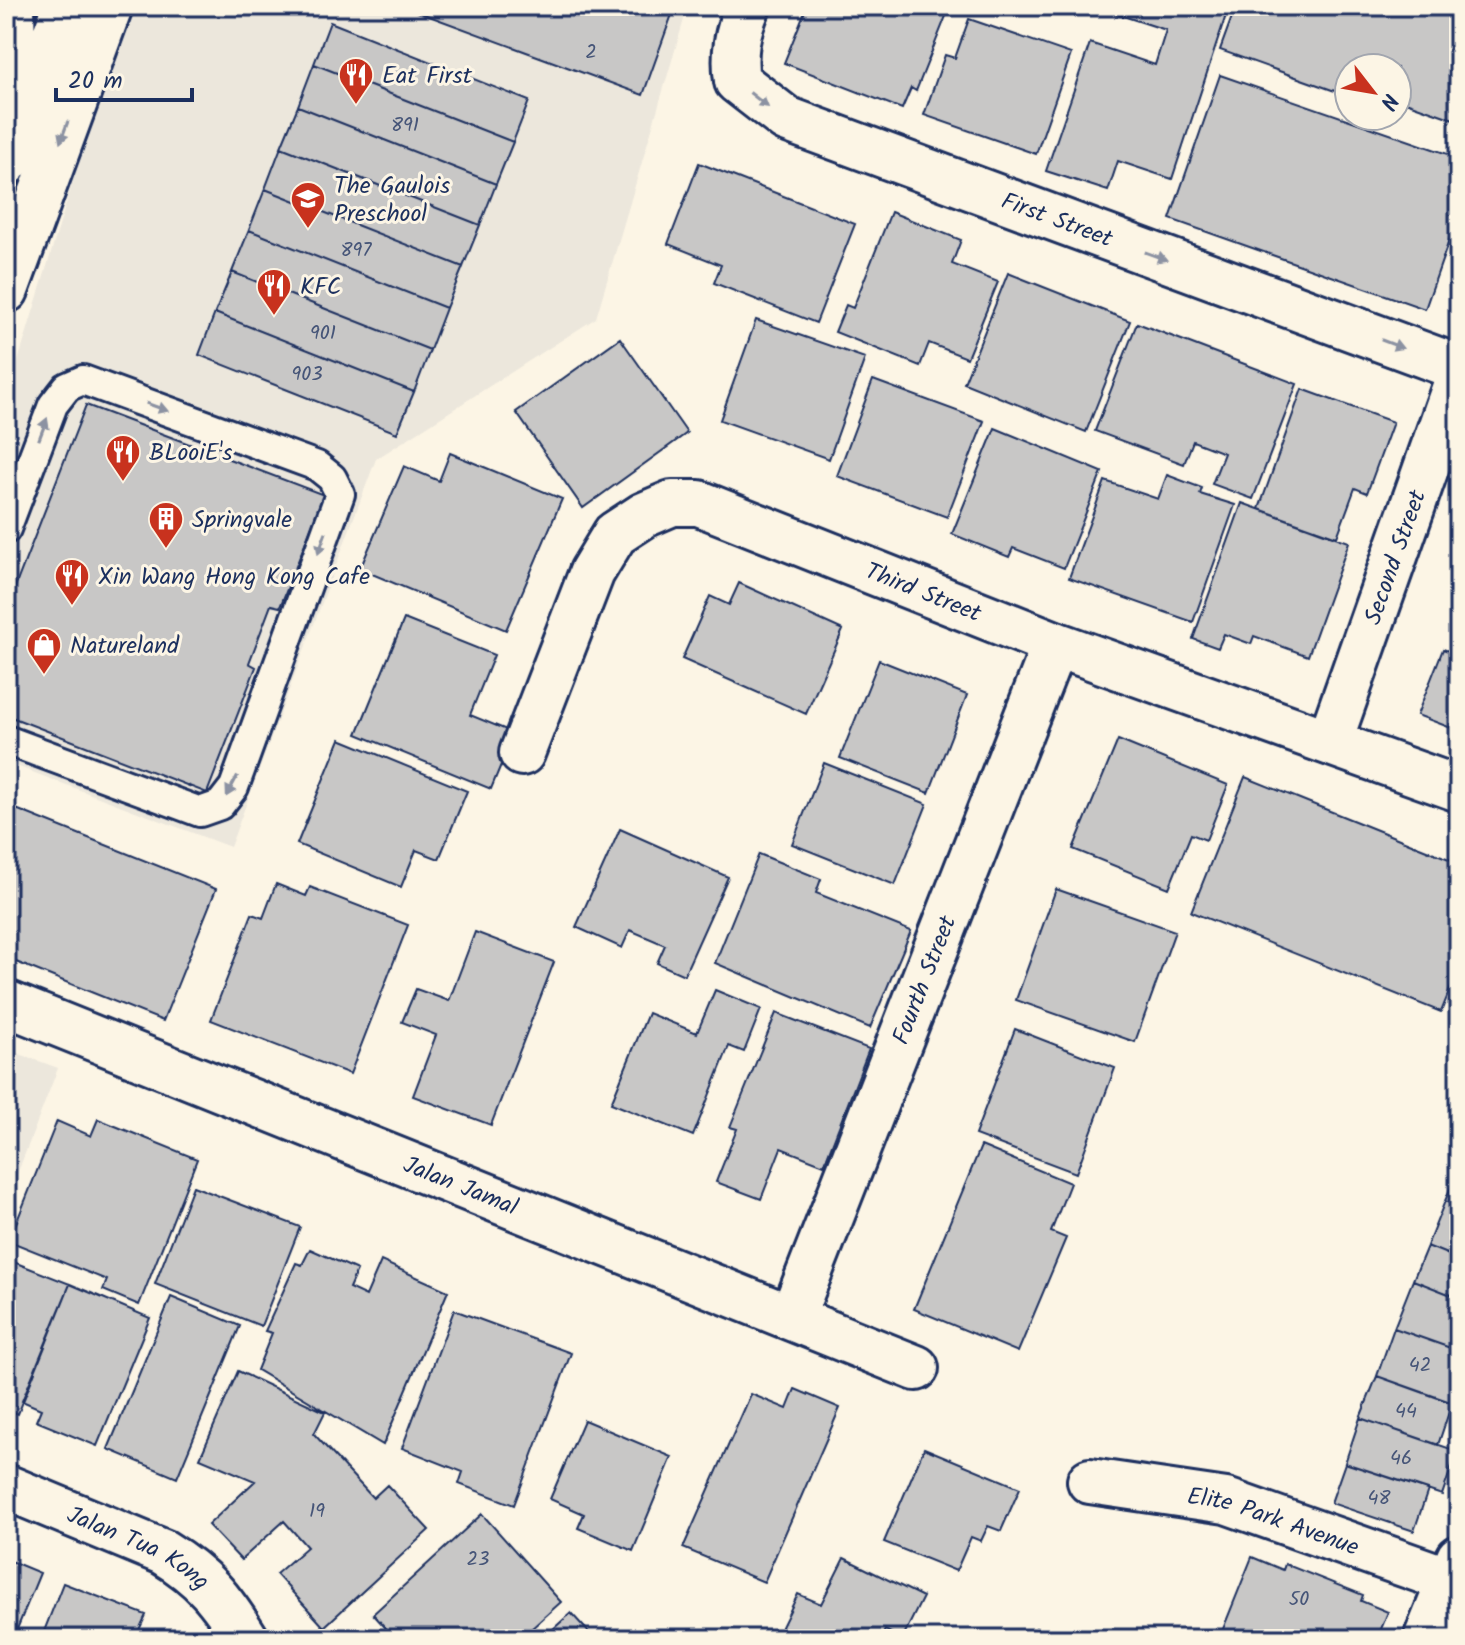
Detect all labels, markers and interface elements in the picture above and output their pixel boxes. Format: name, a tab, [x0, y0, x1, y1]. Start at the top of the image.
house number: 2	[585, 37, 597, 69]
scale bar	[56, 52, 192, 102]
north arrow	[1333, 52, 1413, 132]
restaurant icon: Eat First	[337, 56, 375, 106]
place label: Eat First	[382, 57, 473, 96]
text: 20 m	[68, 62, 123, 101]
text: N	[1369, 86, 1407, 116]
one-way arrow	[749, 91, 769, 107]
house number: 891	[391, 110, 419, 142]
one-way arrow	[58, 120, 70, 144]
place label: The Gaulois Preschool	[334, 167, 450, 234]
school or university icon: The Gaulois Preschool	[289, 180, 327, 230]
street label: First Street	[995, 182, 1119, 259]
house number: 897	[340, 235, 372, 267]
one-way arrow	[1144, 250, 1168, 263]
restaurant icon: KFC	[255, 267, 293, 317]
place label: KFC	[300, 268, 341, 307]
house number: 901	[310, 318, 336, 350]
one-way arrow	[1381, 338, 1405, 351]
house number: 903	[291, 359, 323, 391]
one-way arrow	[145, 401, 169, 414]
one-way arrow	[38, 417, 50, 441]
restaurant icon: BLooiE's	[104, 433, 142, 483]
place label: BLooiE's	[149, 434, 233, 473]
street label: Second Street	[1354, 484, 1438, 630]
building icon: Springvale	[147, 500, 185, 550]
place label: Springvale	[192, 501, 292, 540]
one-way arrow	[316, 531, 328, 555]
street label: Third Street	[859, 553, 987, 634]
restaurant icon: Xin Wang Hong Kong Cafe	[53, 557, 91, 607]
place label: Xin Wang Hong Kong Cafe	[98, 558, 370, 597]
shop icon: Natureland	[25, 626, 63, 676]
place label: Natureland	[70, 627, 180, 666]
one-way arrow	[225, 775, 239, 797]
street label: Fourth Street	[882, 909, 968, 1051]
street label: Jalan Jamal	[397, 1146, 524, 1227]
house number: 42	[1409, 1350, 1431, 1382]
house number: 44	[1395, 1396, 1417, 1428]
house number: 46	[1390, 1443, 1412, 1475]
street label: Elite Park Avenue	[1184, 1478, 1364, 1568]
house number: 48	[1367, 1483, 1391, 1515]
street label: Jalan Tua Kong	[61, 1496, 218, 1600]
house number: 19	[309, 1496, 325, 1528]
house number: 23	[466, 1544, 490, 1576]
house number: 50	[1289, 1584, 1309, 1616]

